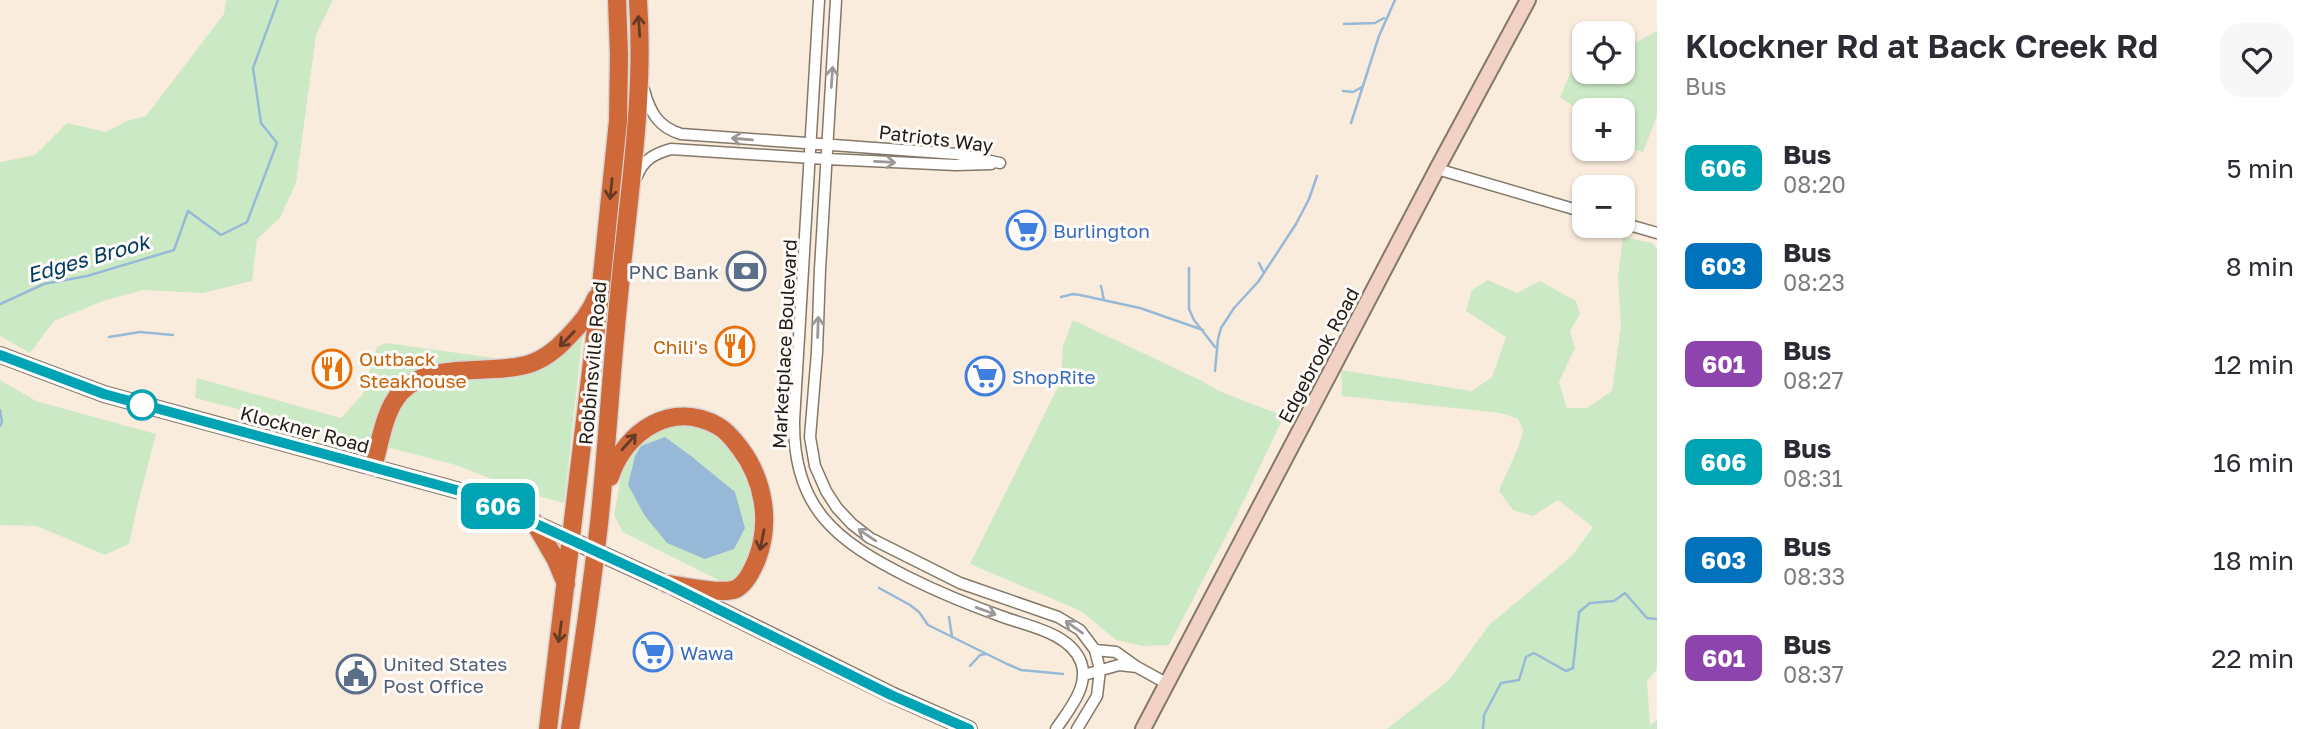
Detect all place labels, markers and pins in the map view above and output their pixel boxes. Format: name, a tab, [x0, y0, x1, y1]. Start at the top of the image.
supermarket icon: Burlington	[1005, 209, 1047, 251]
place label: Burlington	[1053, 219, 1150, 242]
bank icon: PNC Bank	[725, 250, 767, 292]
place label: PNC Bank	[629, 260, 719, 283]
restaurant icon: Chili's	[714, 325, 756, 367]
place label: Chili's	[653, 335, 708, 358]
place label: Outback Steakhouse	[359, 347, 467, 392]
restaurant icon: Outback Steakhouse	[311, 348, 353, 390]
supermarket icon: ShopRite	[964, 355, 1006, 397]
place label: ShopRite	[1012, 365, 1096, 388]
unlabelled marker	[127, 390, 157, 420]
supermarket icon: Wawa	[632, 631, 674, 673]
place label: Wawa	[680, 641, 734, 664]
place label: United States Post Office	[383, 652, 507, 697]
public building icon: United States Post Office	[335, 653, 377, 695]

